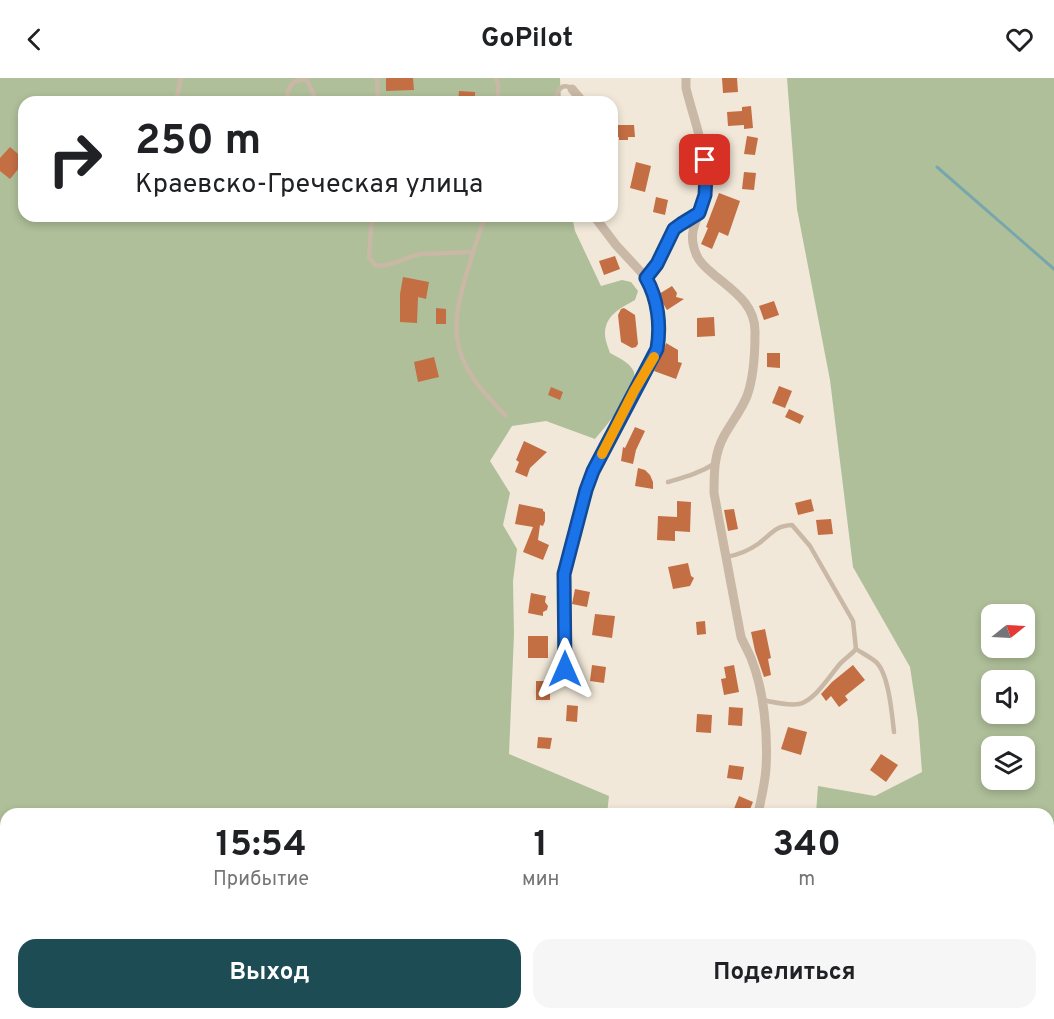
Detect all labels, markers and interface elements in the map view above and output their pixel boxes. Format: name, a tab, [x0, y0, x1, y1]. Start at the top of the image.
text: GoPilot	[481, 22, 573, 56]
icon: back	[18, 23, 51, 56]
icon: heart	[1003, 23, 1036, 56]
text: 250 m	[135, 116, 261, 169]
icon: right	[36, 120, 114, 198]
pin	[679, 134, 730, 185]
icon: arrive	[688, 143, 721, 176]
text: Краевско-Греческая улица	[135, 168, 483, 202]
north arrow	[981, 604, 1035, 658]
map controls	[981, 604, 1035, 790]
position arrow	[533, 637, 597, 701]
button: sound	[981, 670, 1035, 724]
button: layers	[981, 736, 1035, 790]
text: 15:54	[216, 823, 307, 869]
text: 1	[534, 823, 548, 869]
text: 340	[773, 823, 841, 869]
text: Прибытие	[213, 867, 309, 893]
text: мин	[522, 867, 559, 893]
text: m	[798, 867, 815, 893]
button: Выход	[18, 939, 521, 1008]
button: Поделиться	[533, 939, 1036, 1008]

